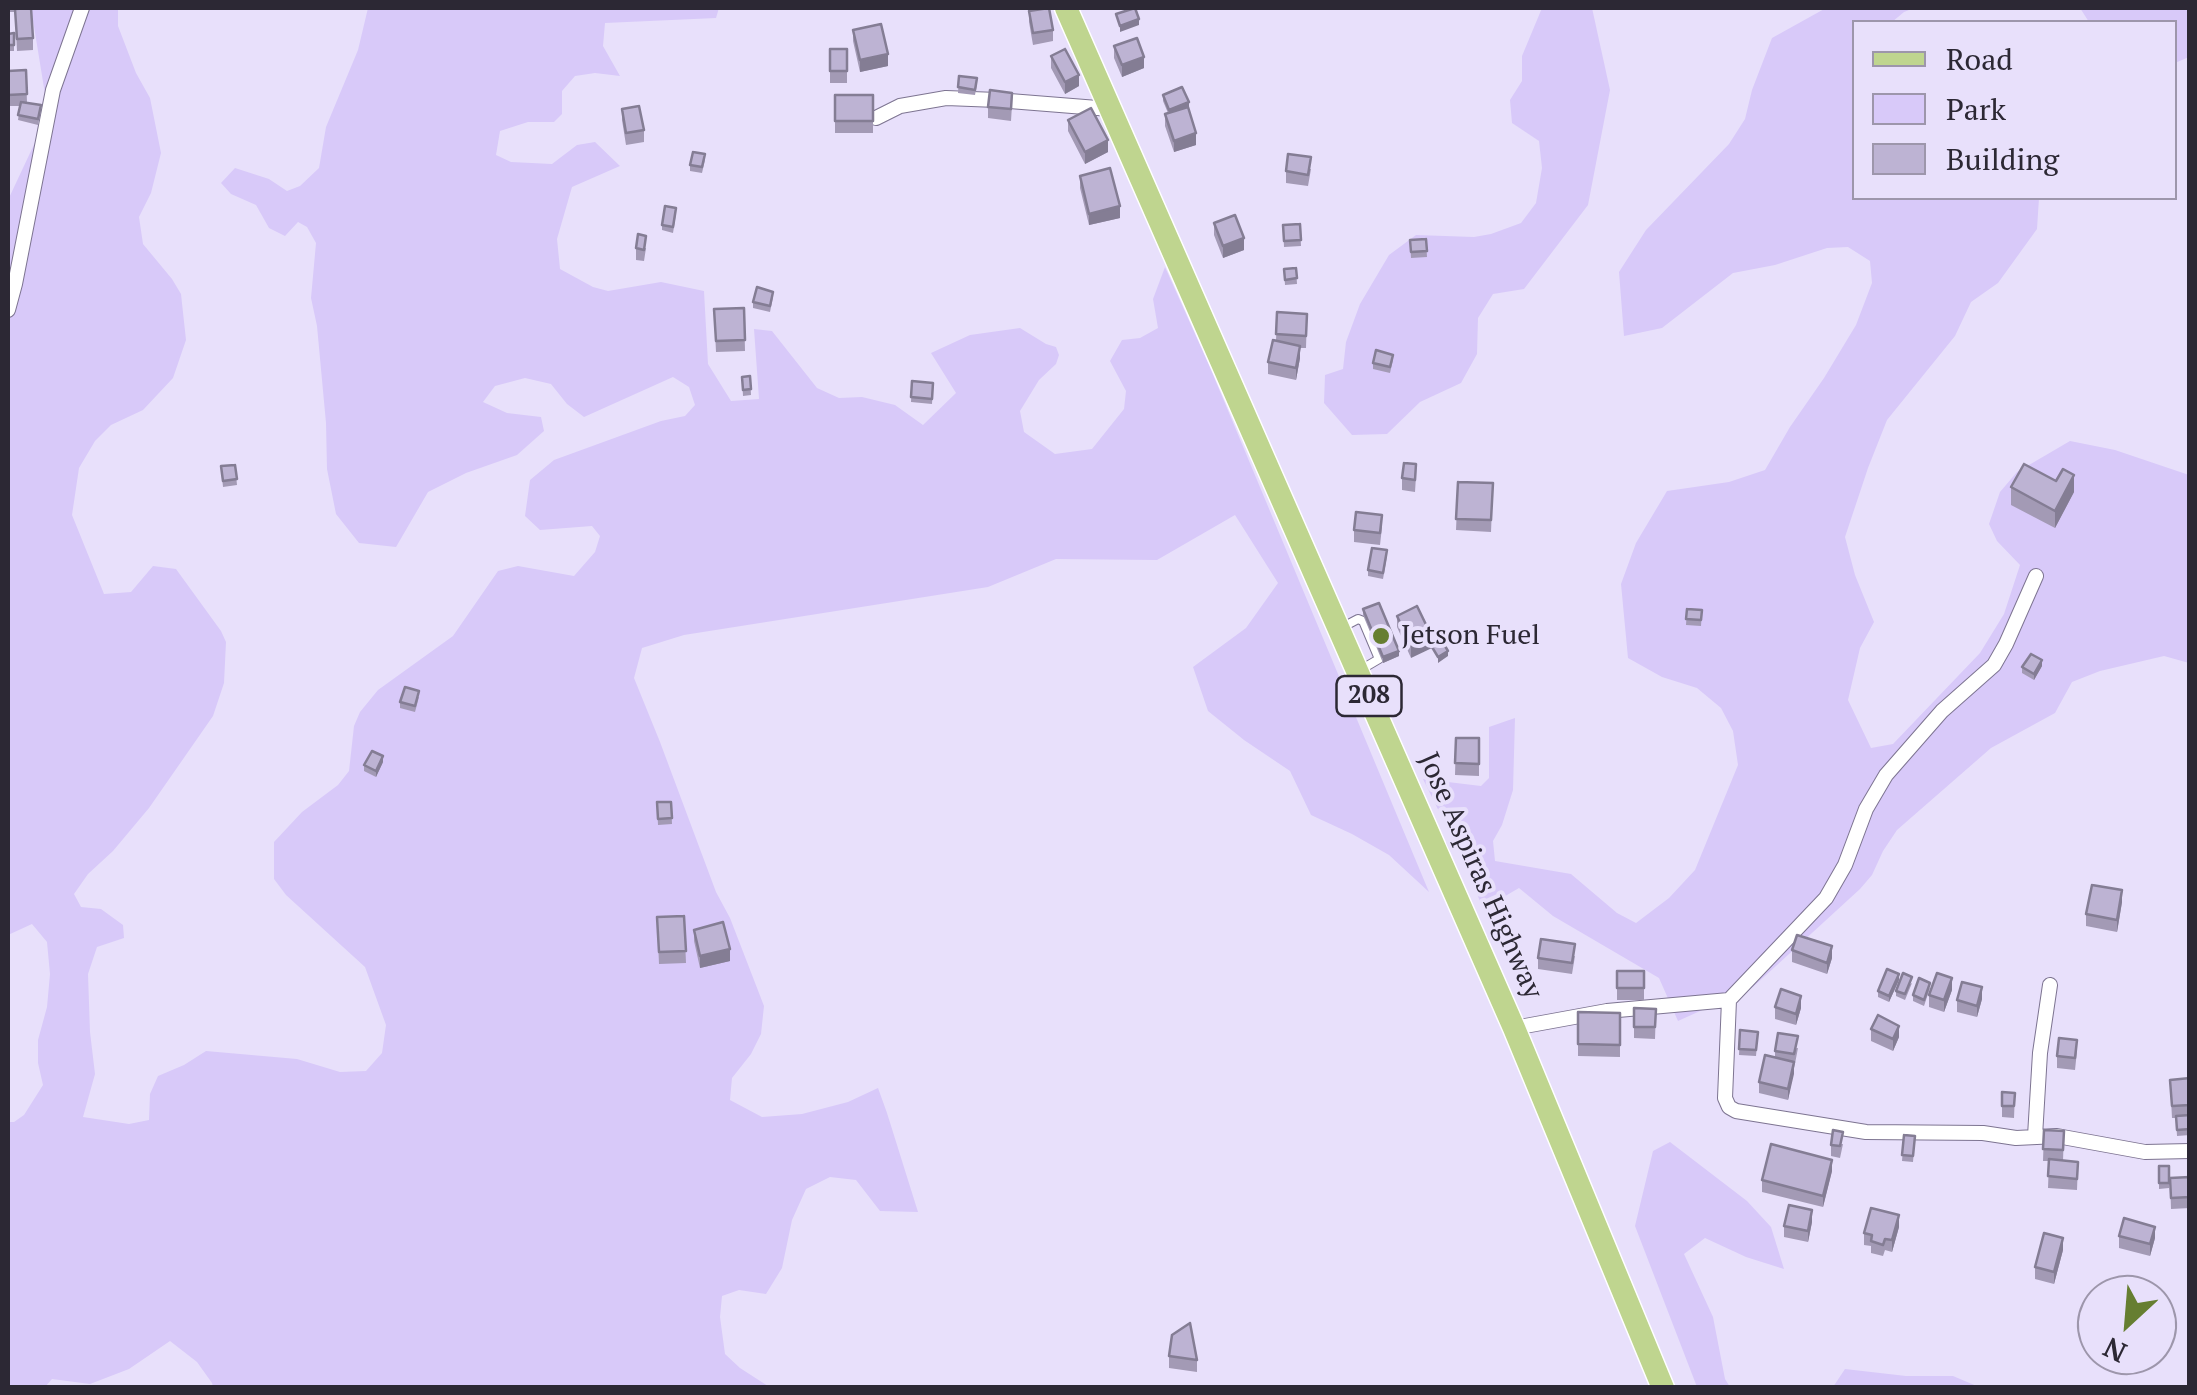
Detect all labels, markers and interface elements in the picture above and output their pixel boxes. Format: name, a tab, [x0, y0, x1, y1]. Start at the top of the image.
legend	[1852, 20, 2177, 200]
text: Road	[1946, 39, 2013, 79]
text: Park	[1946, 89, 2006, 129]
text: Building	[1946, 139, 2059, 179]
place label: Jetson Fuel	[1401, 619, 1540, 653]
marker: Jetson Fuel	[1370, 625, 1392, 647]
road number: 208	[1336, 676, 1402, 716]
street label: Jose Aspiras Highway	[1411, 748, 1549, 1004]
north arrow	[2077, 1275, 2177, 1375]
text: N	[2097, 1329, 2132, 1372]

